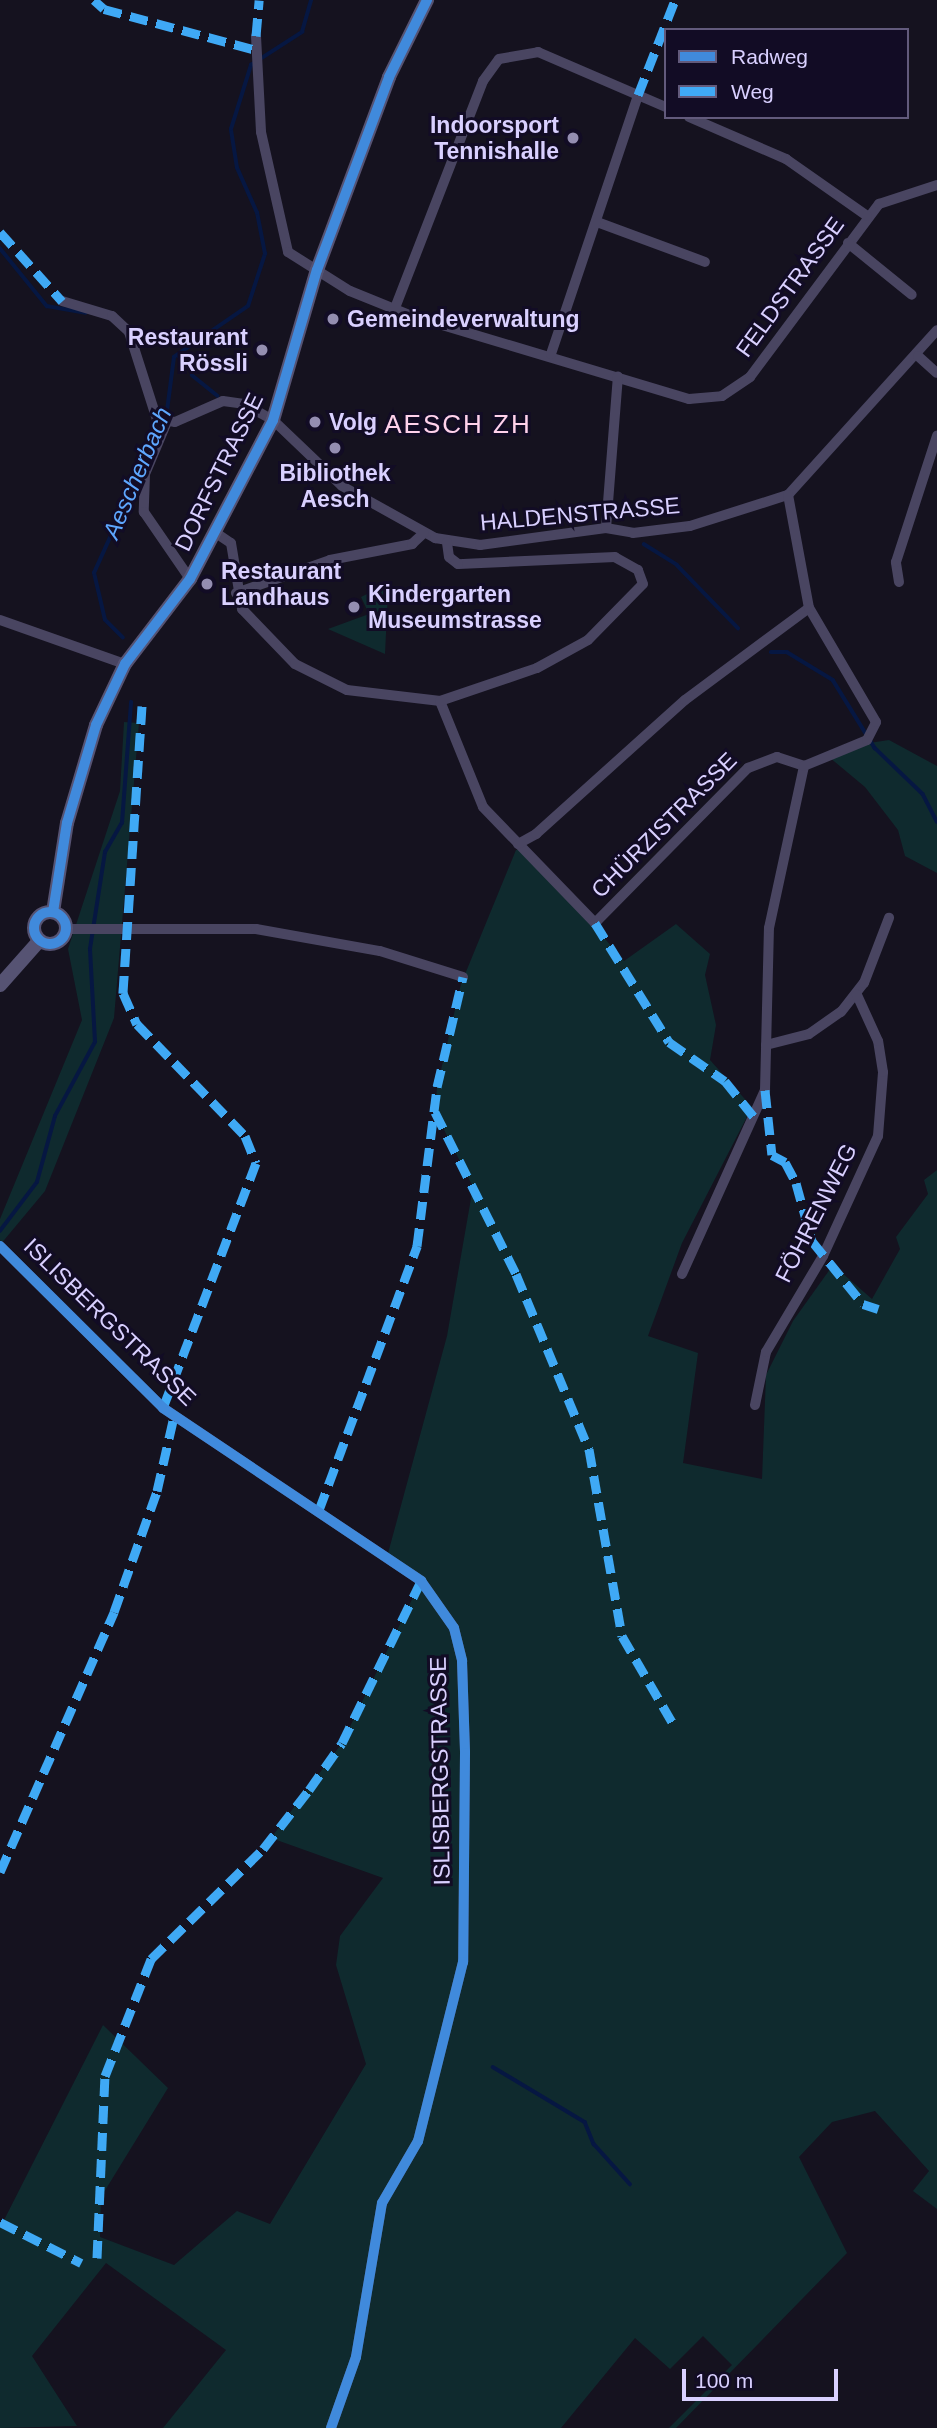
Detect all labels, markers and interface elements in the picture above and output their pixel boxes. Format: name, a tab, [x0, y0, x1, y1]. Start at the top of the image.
legend	[664, 28, 909, 119]
text: Radweg	[731, 45, 808, 68]
text: Weg	[731, 80, 774, 103]
place label: Indoorsport Tennishalle	[430, 111, 559, 165]
marker: Indoorsport Tennishalle	[565, 130, 581, 146]
street label: FELDSTRASSE	[730, 212, 850, 362]
place label: Gemeindeverwaltung	[347, 305, 580, 333]
marker: Gemeindeverwaltung	[325, 311, 341, 327]
place label: Restaurant Rössli	[128, 323, 248, 377]
marker: Restaurant Rössli	[254, 342, 270, 358]
street label: DORFSTRASSE	[169, 388, 269, 556]
water label: Aescherbach	[96, 403, 178, 543]
place label: Volg	[329, 408, 377, 436]
district label: AESCH ZH	[385, 409, 531, 441]
marker: Volg	[307, 414, 323, 430]
marker: Bibliothek Aesch	[327, 440, 343, 456]
place label: Bibliothek Aesch	[279, 459, 391, 513]
street label: HALDENSTRASSE	[479, 492, 681, 536]
place label: Restaurant Landhaus	[221, 557, 341, 611]
marker: Restaurant Landhaus	[199, 576, 215, 592]
place label: Kindergarten Museumstrasse	[368, 580, 542, 634]
marker: Kindergarten Museumstrasse	[346, 599, 362, 615]
street label: CHÜRZISTRASSE	[586, 747, 742, 903]
street label: FÖHRENWEG	[769, 1139, 863, 1287]
street label: ISLISBERGSTRASSE	[18, 1233, 202, 1411]
street label: ISLISBERGSTRASSE	[424, 1656, 456, 1886]
scale bar	[685, 2354, 841, 2398]
text: 100 m	[695, 2369, 753, 2392]

